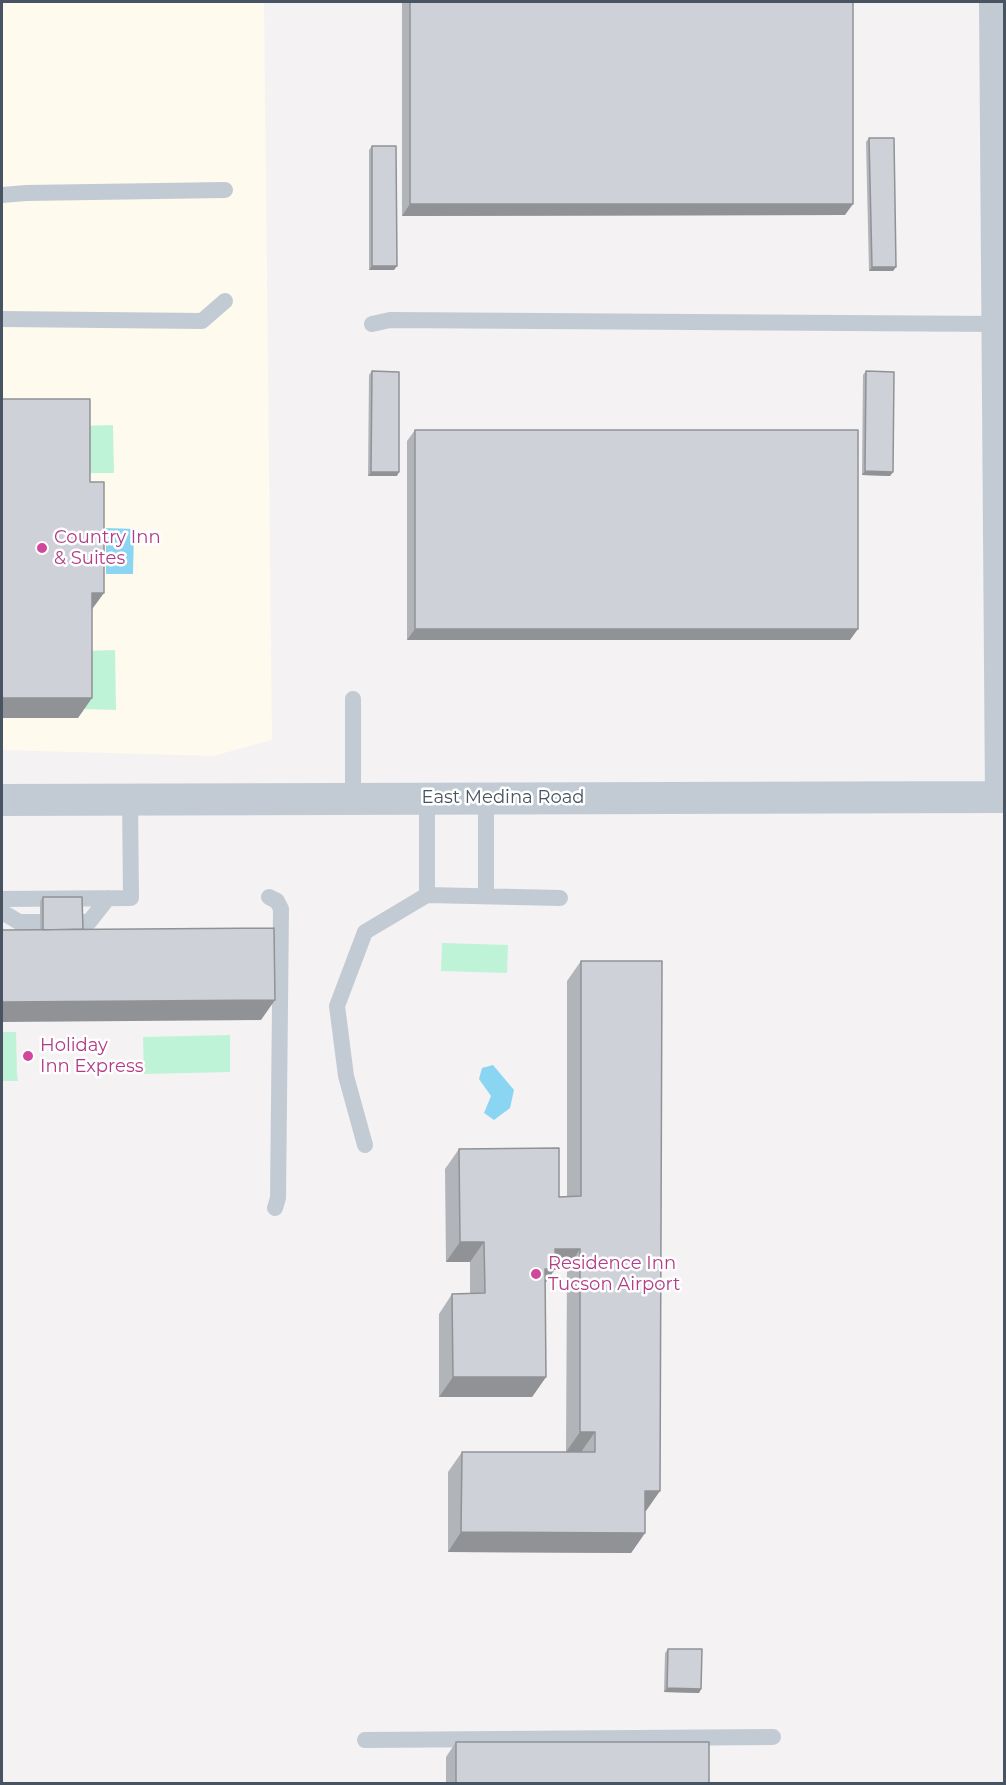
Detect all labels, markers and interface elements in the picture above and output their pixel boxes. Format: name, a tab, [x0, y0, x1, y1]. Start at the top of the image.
place label: Country Inn & Suites	[54, 527, 161, 570]
marker: Country Inn & Suites	[35, 541, 49, 555]
street label: East Medina Road	[421, 787, 585, 809]
place label: Holiday Inn Express	[40, 1035, 144, 1078]
marker: Holiday Inn Express	[21, 1049, 35, 1063]
place label: Residence Inn Tucson Airport	[548, 1253, 680, 1296]
marker: Residence Inn Tucson Airport	[529, 1267, 543, 1281]

